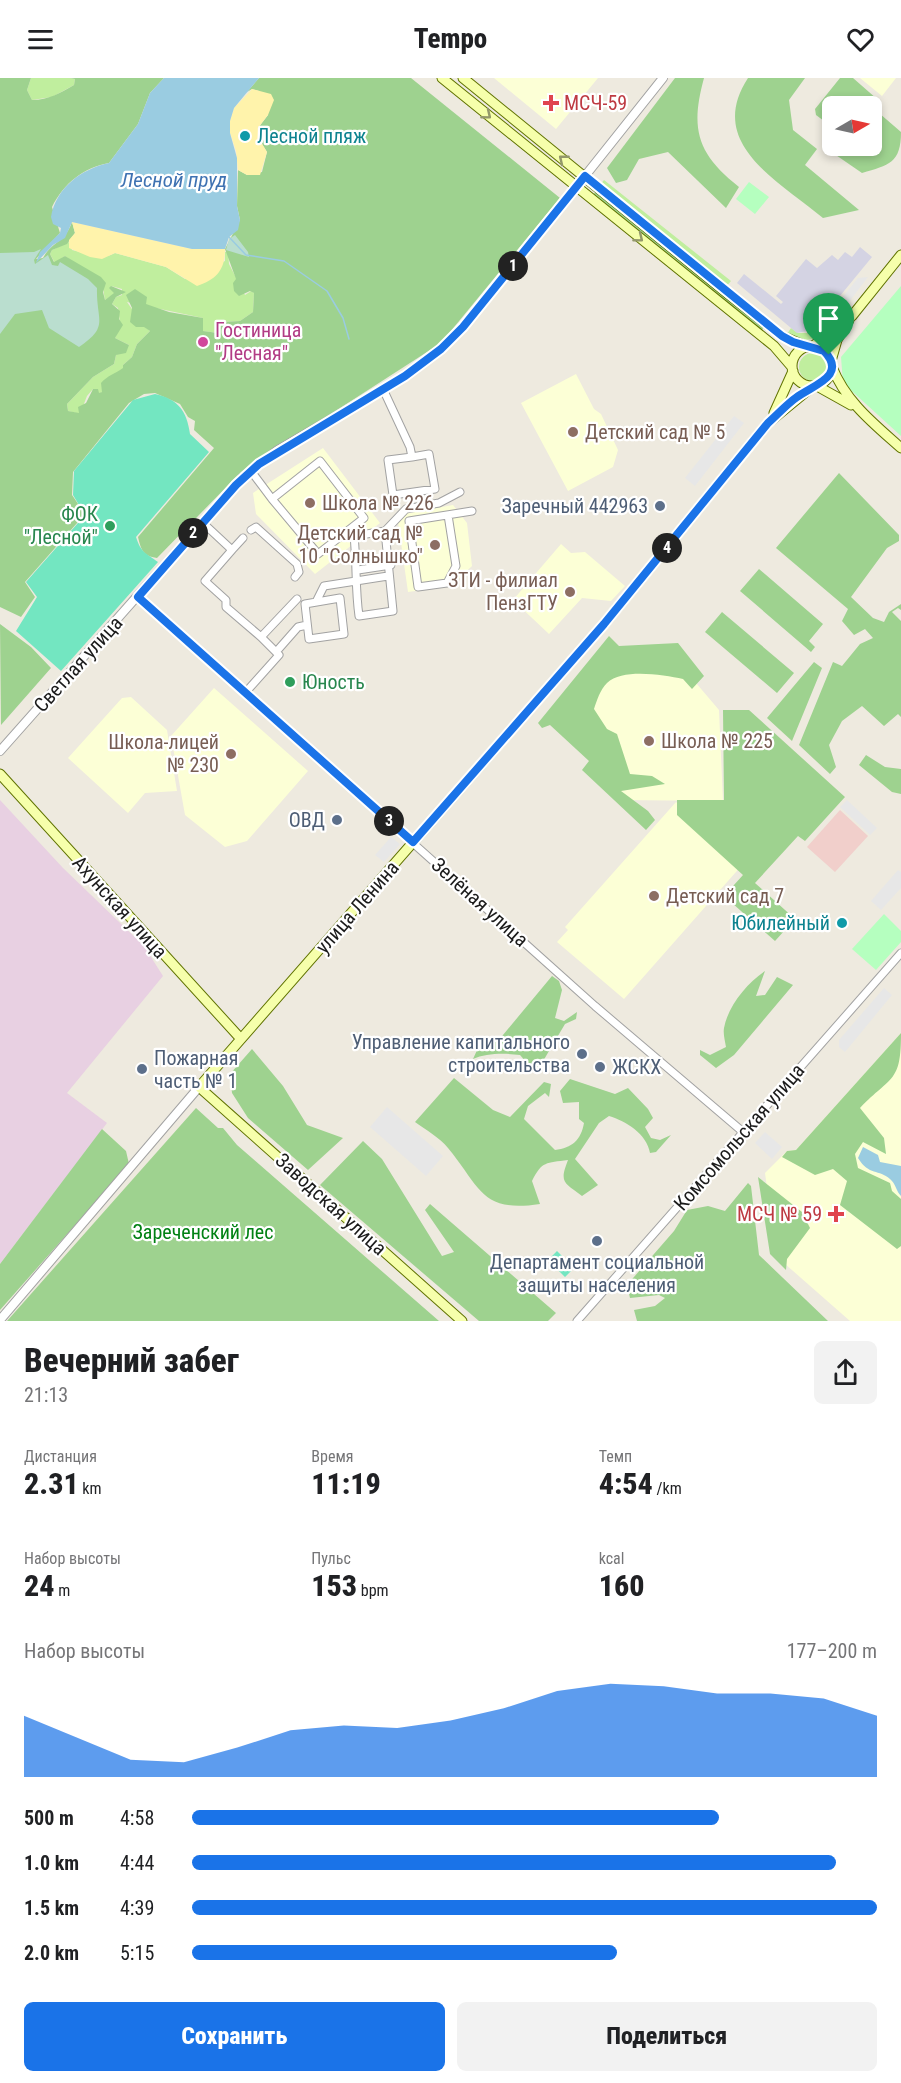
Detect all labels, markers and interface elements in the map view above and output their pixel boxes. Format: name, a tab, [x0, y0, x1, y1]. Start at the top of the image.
icon: menu	[24, 23, 57, 56]
text: Tempo	[414, 23, 487, 55]
icon: heart	[844, 23, 877, 56]
place label: МСЧ-59	[564, 91, 627, 115]
marker: МСЧ-59	[542, 94, 560, 112]
north arrow	[822, 96, 882, 156]
map controls	[822, 96, 882, 156]
one-way arrow	[480, 107, 491, 118]
place label: Лесной пляж	[257, 124, 366, 148]
marker: Лесной пляж	[238, 129, 252, 143]
one-way arrow	[559, 155, 570, 166]
water label: Лесной пруд	[120, 168, 227, 192]
one-way arrow	[632, 230, 643, 241]
pin: 1	[498, 251, 528, 281]
text: 1	[509, 256, 517, 275]
pin	[803, 293, 854, 355]
icon: arrive	[812, 302, 845, 335]
place label: Гостиница "Лесная"	[215, 318, 301, 365]
marker: Гостиница "Лесная"	[196, 335, 210, 349]
place label: Детский сад № 5	[585, 420, 725, 444]
marker: Детский сад № 5	[566, 425, 580, 439]
place label: Школа № 226	[322, 491, 434, 515]
place label: Заречный 442963	[501, 494, 648, 518]
marker: Школа № 226	[303, 496, 317, 510]
marker: Заречный 442963	[653, 499, 667, 513]
place label: ФОК "Лесной"	[24, 502, 99, 549]
pin: 2	[178, 518, 208, 548]
marker: ФОК "Лесной"	[103, 519, 117, 533]
place label: Детский сад № 10 "Солнышко"	[297, 521, 423, 568]
text: 2	[189, 523, 197, 542]
pin: 4	[652, 533, 682, 563]
marker: Детский сад № 10 "Солнышко"	[428, 538, 442, 552]
text: 4	[663, 538, 671, 557]
place label: ЗТИ - филиал ПензГТУ	[448, 568, 558, 615]
marker: ЗТИ - филиал ПензГТУ	[563, 585, 577, 599]
street label: Светлая улица	[29, 611, 127, 717]
place label: Юность	[302, 670, 365, 694]
marker: Юность	[283, 675, 297, 689]
place label: Школа № 225	[661, 729, 773, 753]
place label: Школа-лицей № 230	[108, 730, 219, 777]
marker: Школа № 225	[642, 734, 656, 748]
marker: Школа-лицей № 230	[224, 747, 238, 761]
pin: 3	[374, 806, 404, 836]
place label: ОВД	[289, 808, 325, 832]
text: 3	[385, 811, 393, 830]
marker: ОВД	[330, 813, 344, 827]
street label: Ахунская улица	[68, 851, 172, 963]
street label: Зелёная улица	[427, 852, 533, 952]
street label: улица Ленина	[310, 856, 404, 958]
place label: Детский сад 7	[666, 884, 784, 908]
marker: Детский сад 7	[647, 889, 661, 903]
place label: Юбилейный	[731, 911, 830, 935]
marker: Юбилейный	[835, 916, 849, 930]
place label: Управление капитального строительства	[352, 1030, 570, 1077]
place label: Пожарная часть № 1	[154, 1046, 238, 1093]
marker: Управление капитального строительства	[575, 1047, 589, 1061]
place label: ЖСКХ	[612, 1055, 661, 1079]
street label: Комсомольская улица	[669, 1059, 809, 1215]
marker: ЖСКХ	[593, 1060, 607, 1074]
marker: Пожарная часть № 1	[135, 1062, 149, 1076]
street label: Заводская улица	[271, 1148, 391, 1260]
place label: МСЧ № 59	[737, 1202, 822, 1226]
marker: МСЧ № 59	[827, 1205, 845, 1223]
park label: Зареченский лес	[133, 1220, 273, 1244]
marker: Департамент социальной защиты населения	[590, 1234, 604, 1248]
place label: Департамент социальной защиты населения	[490, 1250, 704, 1297]
text: Вечерний забег	[24, 1341, 239, 1380]
button: share	[814, 1341, 877, 1404]
text: 21:13	[24, 1383, 68, 1407]
text: Дистанция	[24, 1447, 97, 1466]
text: Время	[311, 1447, 354, 1466]
text: Темп	[599, 1447, 632, 1466]
text: 2.31	[24, 1466, 79, 1501]
text: 11:19	[311, 1466, 381, 1501]
text: 4:54	[599, 1466, 653, 1501]
text: km	[79, 1479, 102, 1498]
text: /km	[653, 1479, 682, 1498]
text: Набор высоты	[24, 1549, 121, 1568]
text: Пульс	[311, 1549, 351, 1568]
text: kcal	[599, 1549, 624, 1568]
text: 24	[24, 1568, 55, 1603]
text: 153	[311, 1568, 357, 1603]
text: 160	[599, 1568, 644, 1603]
text: m	[55, 1581, 70, 1600]
text: bpm	[357, 1581, 389, 1600]
text: Набор высоты	[24, 1639, 145, 1663]
text: 177–200 m	[787, 1639, 877, 1663]
text: 500 m	[24, 1806, 74, 1830]
text: 4:58	[120, 1806, 154, 1830]
text: 1.0 km	[24, 1851, 79, 1875]
text: 4:44	[120, 1851, 154, 1875]
text: 1.5 km	[24, 1896, 79, 1920]
text: 4:39	[120, 1896, 154, 1920]
text: 2.0 km	[24, 1941, 79, 1965]
text: 5:15	[120, 1941, 154, 1965]
button: Сохранить	[24, 2002, 445, 2071]
button: Поделиться	[457, 2002, 877, 2071]

